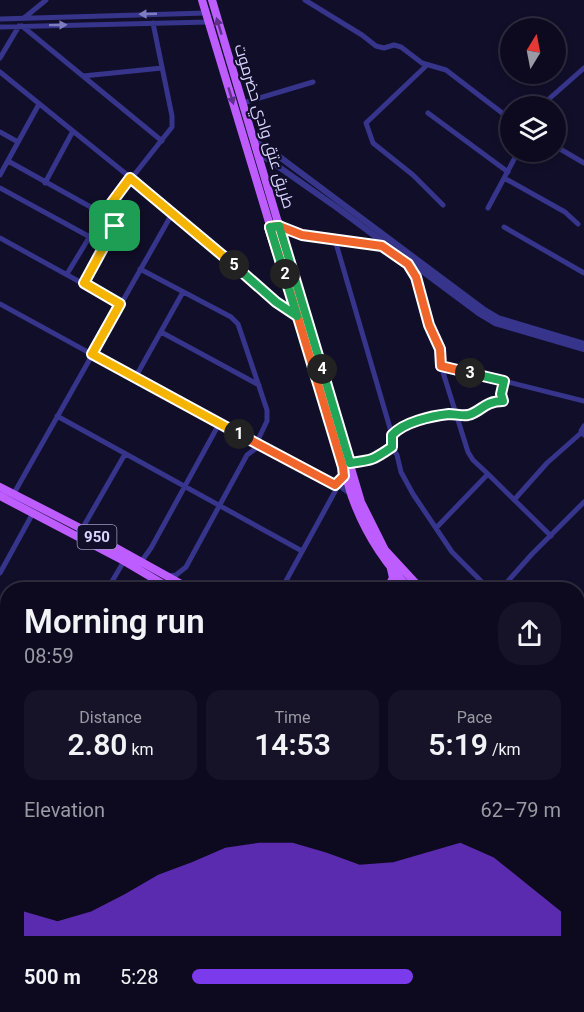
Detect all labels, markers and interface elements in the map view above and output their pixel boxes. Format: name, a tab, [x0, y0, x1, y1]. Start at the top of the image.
one-way arrow	[138, 10, 157, 19]
one-way arrow	[214, 17, 223, 35]
north arrow	[500, 18, 566, 84]
map controls	[500, 18, 566, 162]
one-way arrow	[49, 20, 68, 30]
street label: طريق عتق وادي حضرموت	[227, 42, 299, 212]
one-way arrow	[227, 87, 236, 105]
button: layers	[500, 96, 566, 162]
pin	[89, 200, 140, 251]
icon: arrive	[98, 209, 131, 242]
pin: 5	[219, 250, 249, 280]
text: 5	[229, 255, 239, 274]
pin: 2	[270, 259, 300, 289]
text: 2	[280, 264, 290, 283]
pin: 4	[307, 354, 337, 384]
pin: 3	[455, 358, 485, 388]
text: 4	[317, 359, 327, 378]
text: 3	[465, 363, 475, 382]
pin: 1	[224, 419, 254, 449]
text: 1	[234, 424, 244, 443]
road number: 950	[78, 525, 116, 549]
text: Morning run	[24, 602, 205, 641]
button: share	[498, 602, 561, 665]
text: 08:59	[24, 644, 74, 668]
text: Distance	[79, 708, 142, 727]
text: Time	[275, 708, 310, 727]
text: Pace	[457, 708, 492, 727]
text: 2.80	[67, 727, 127, 762]
text: 14:53	[254, 727, 331, 762]
text: 5:19	[428, 727, 488, 762]
text: km	[127, 740, 154, 759]
text: /km	[488, 740, 521, 759]
text: Elevation	[24, 798, 105, 822]
text: 62–79 m	[480, 798, 561, 822]
text: 500 m	[24, 965, 81, 989]
text: 5:28	[120, 965, 159, 989]

